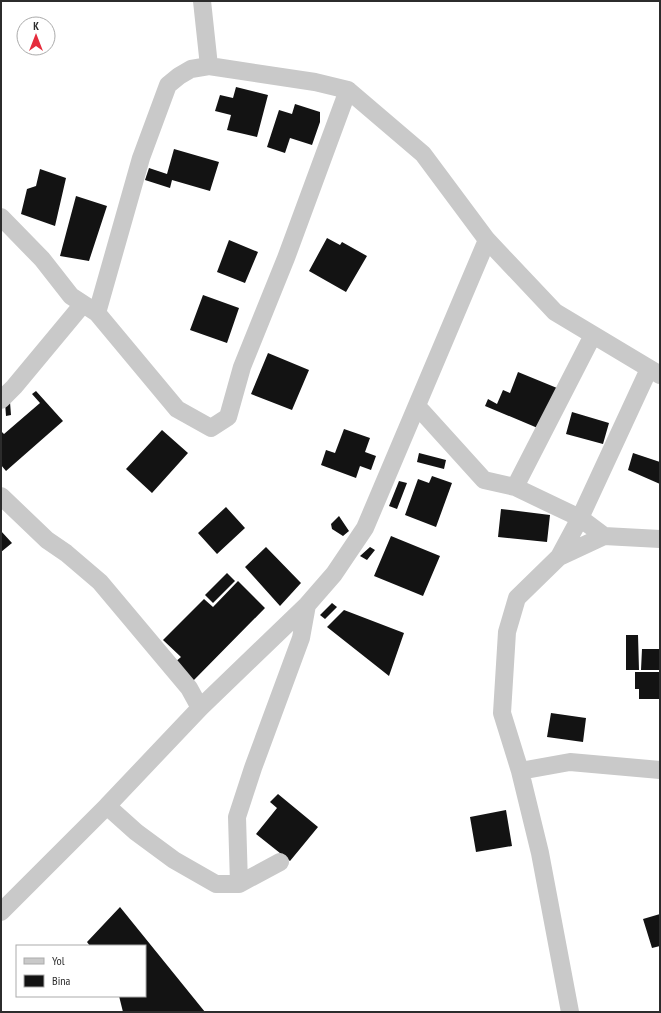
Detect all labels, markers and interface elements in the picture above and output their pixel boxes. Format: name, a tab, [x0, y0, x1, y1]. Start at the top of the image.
north arrow	[16, 16, 56, 56]
text: K	[33, 19, 39, 33]
legend	[16, 945, 146, 997]
text: Yol	[52, 953, 65, 968]
text: Bina	[52, 973, 71, 988]

